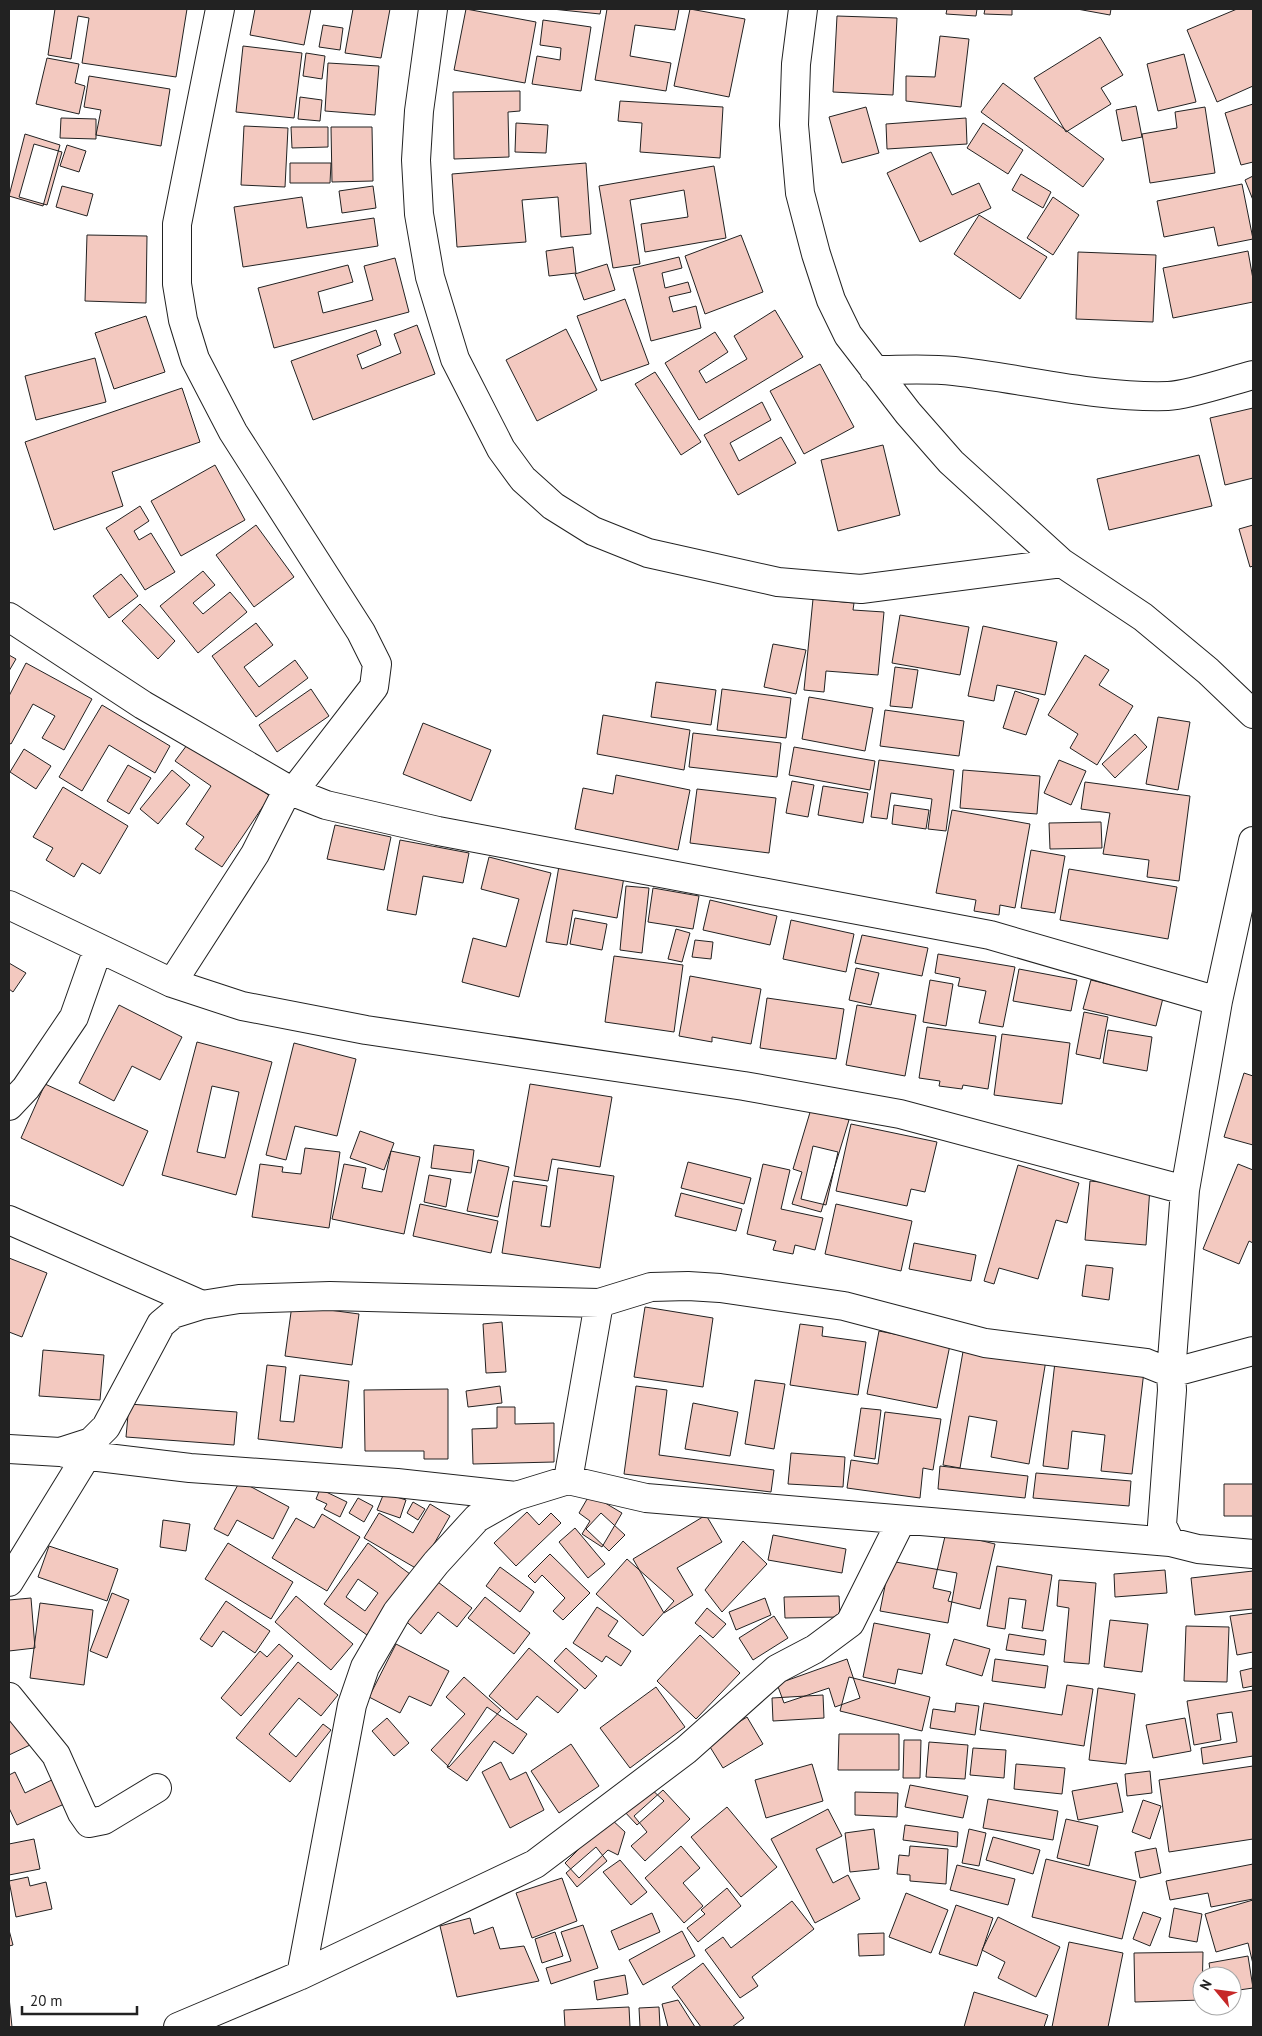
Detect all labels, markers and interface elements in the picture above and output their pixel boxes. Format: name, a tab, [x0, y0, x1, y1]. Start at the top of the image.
north arrow	[1192, 1966, 1242, 2016]
text: N	[1196, 1976, 1216, 1993]
scale bar	[22, 1984, 138, 2016]
text: 20 m	[30, 1991, 63, 2010]

